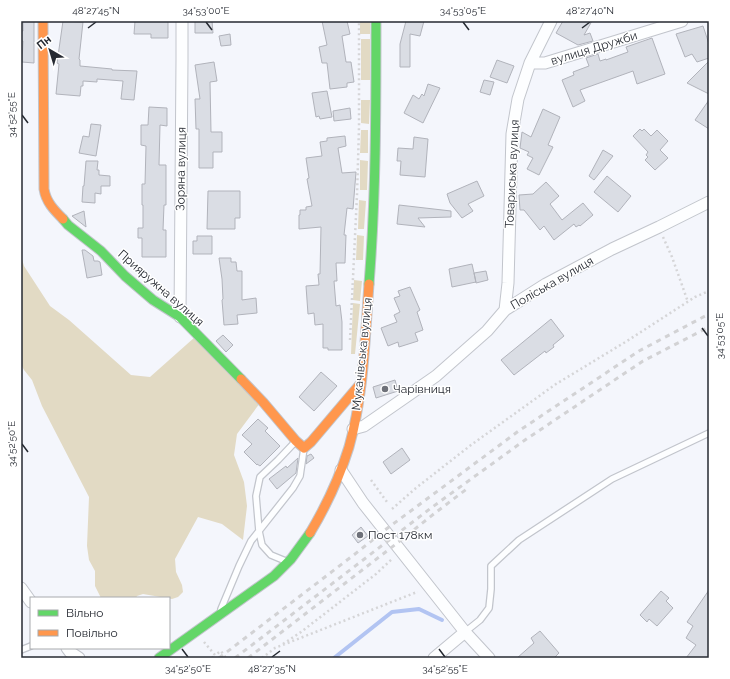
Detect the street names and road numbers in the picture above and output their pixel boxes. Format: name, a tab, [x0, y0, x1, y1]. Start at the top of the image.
street label: вулиця Дружби	[549, 28, 639, 68]
street label: Товариська вулиця	[502, 119, 522, 229]
street label: Зоряна вулиця	[173, 127, 189, 211]
street label: Прияружна вулиця	[115, 247, 207, 329]
street label: Поліська вулиця	[508, 254, 596, 312]
street label: Мукачівська вулиця	[349, 297, 375, 411]

